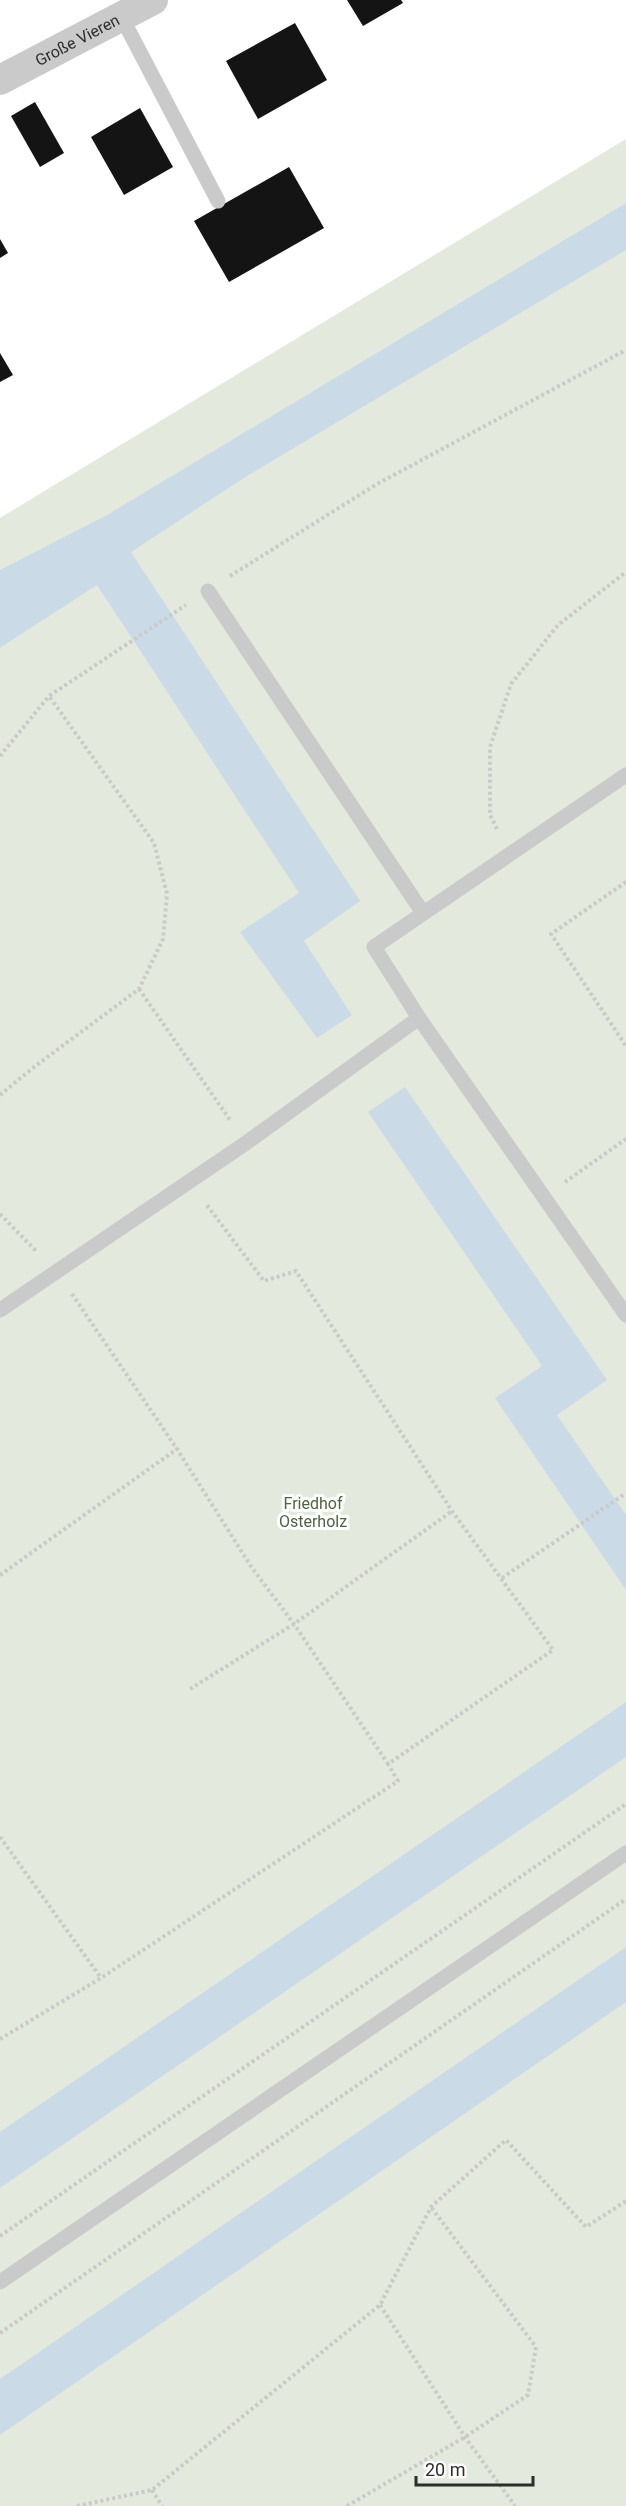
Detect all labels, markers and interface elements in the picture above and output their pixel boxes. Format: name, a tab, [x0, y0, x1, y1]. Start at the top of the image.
street label: Große Vieren	[32, 10, 123, 70]
park label: Friedhof Osterholz	[279, 1494, 347, 1531]
scale bar	[416, 2449, 533, 2487]
text: 20 m	[425, 2459, 465, 2480]

